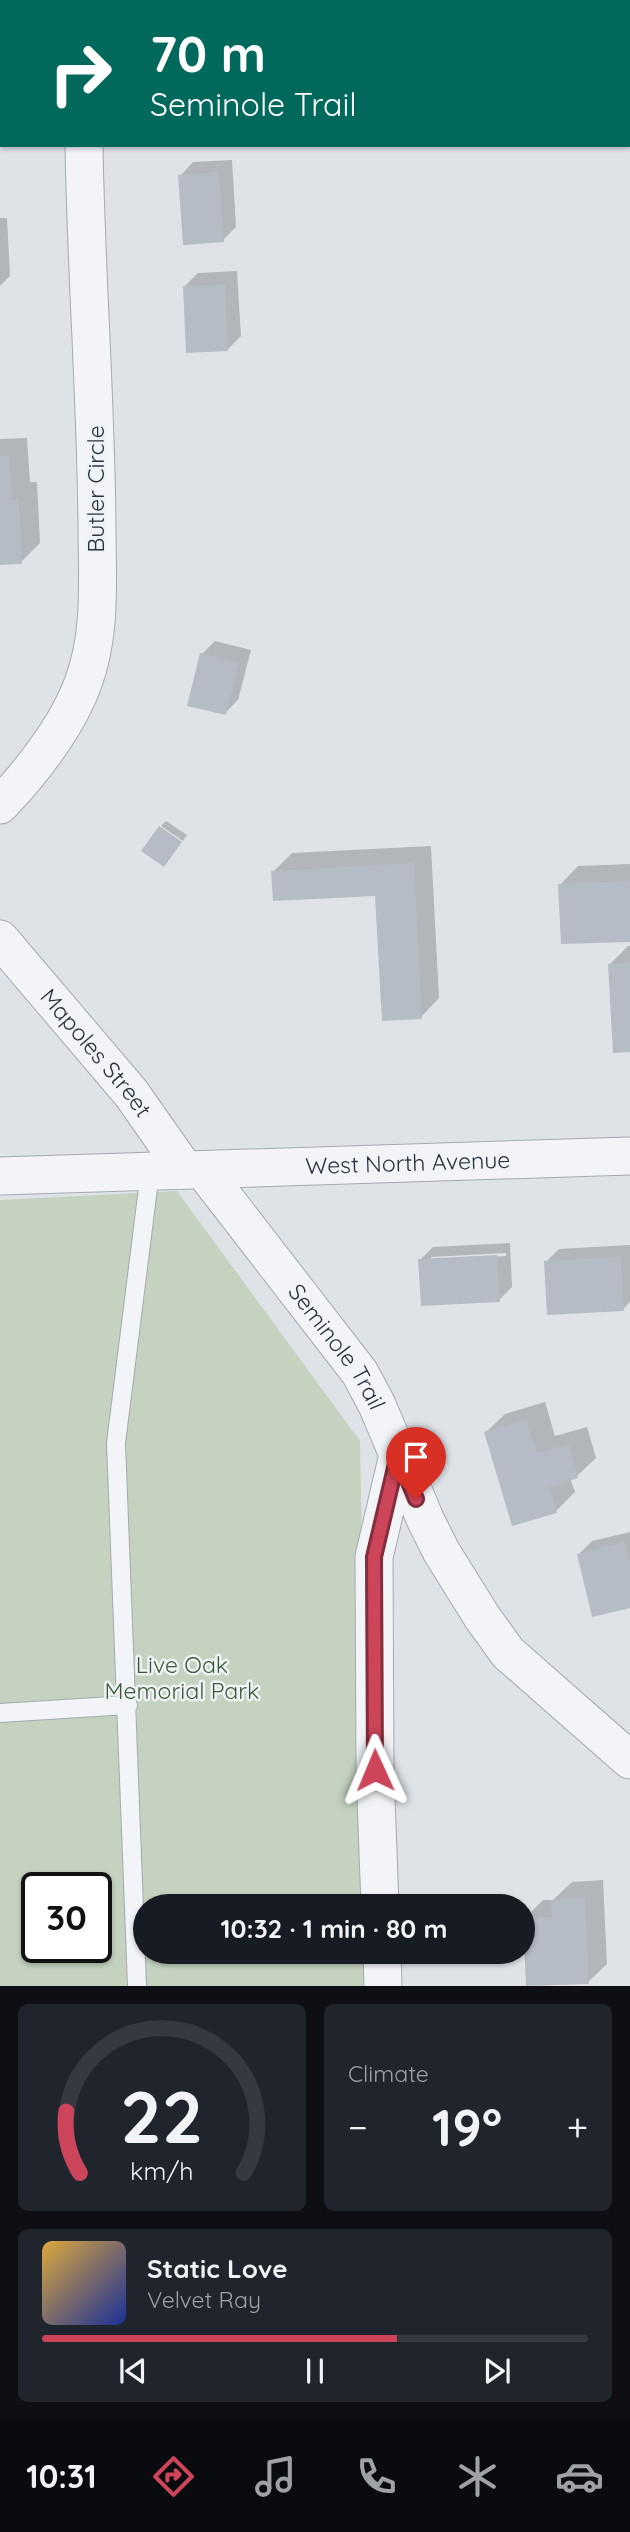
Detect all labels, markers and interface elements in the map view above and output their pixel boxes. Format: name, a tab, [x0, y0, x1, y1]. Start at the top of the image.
text: 70 m	[150, 23, 266, 84]
icon: right	[35, 28, 126, 119]
text: Seminole Trail	[150, 84, 357, 124]
street label: Butler Circle	[81, 425, 110, 553]
street label: Mapoles Street	[34, 982, 158, 1123]
street label: West North Avenue	[305, 1145, 511, 1180]
street label: Seminole Trail	[282, 1278, 392, 1414]
pin	[386, 1427, 446, 1499]
icon: arrive	[397, 1438, 435, 1476]
park label: Live Oak Memorial Park	[105, 1650, 259, 1705]
position arrow	[338, 1733, 412, 1807]
speed limit sign: 30	[21, 1872, 112, 1963]
text: 10:32 · 1 min · 80 m	[220, 1912, 448, 1945]
text: Climate	[348, 2059, 429, 2088]
text: 22	[121, 2071, 203, 2162]
text: 19°	[432, 2094, 502, 2159]
text: −	[348, 2103, 368, 2151]
text: +	[567, 2103, 588, 2151]
text: km/h	[130, 2155, 194, 2186]
text: Static Love	[147, 2252, 288, 2285]
text: Velvet Ray	[147, 2285, 261, 2314]
icon: previous	[114, 2352, 152, 2390]
icon: pause	[296, 2352, 334, 2390]
icon: next	[478, 2352, 516, 2390]
icon: directions	[149, 2452, 198, 2501]
icon: music	[251, 2452, 300, 2501]
icon: phone	[352, 2452, 401, 2501]
icon: climate	[453, 2452, 502, 2501]
icon: car	[555, 2452, 604, 2501]
text: 10:31	[26, 2456, 97, 2496]

